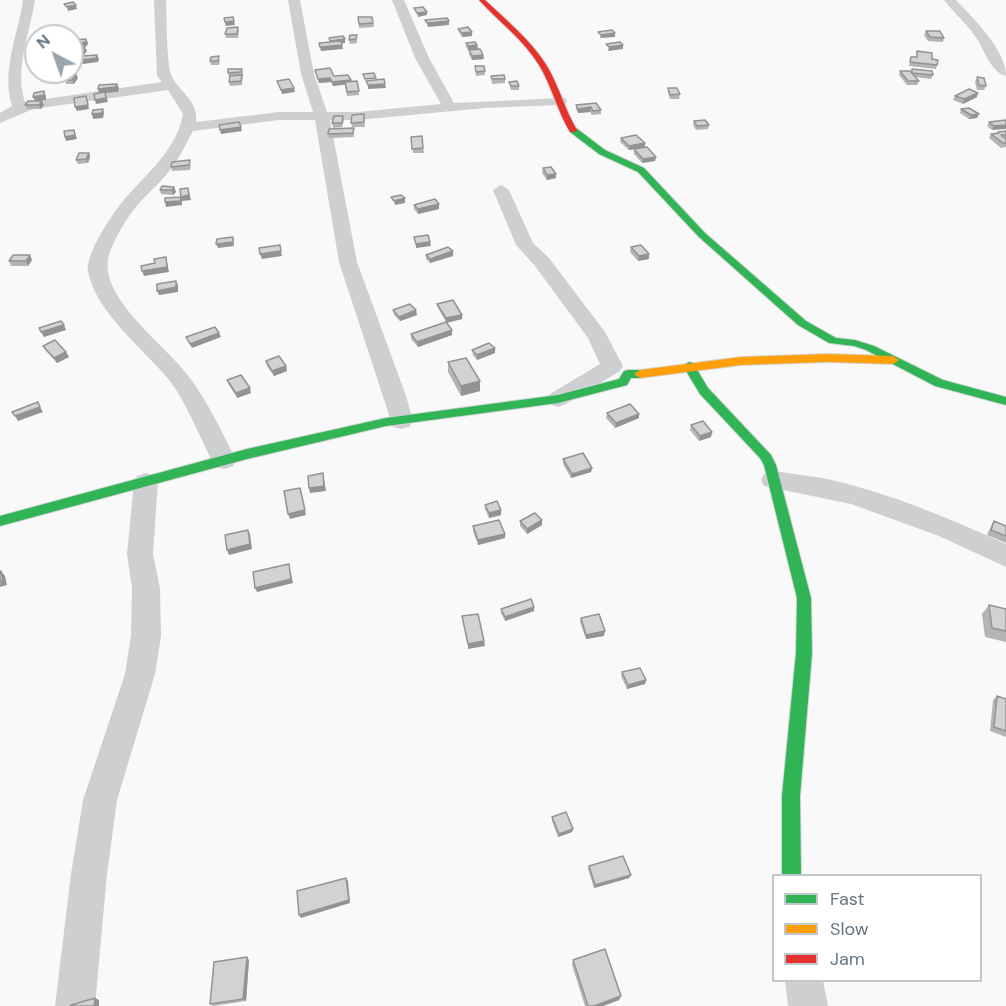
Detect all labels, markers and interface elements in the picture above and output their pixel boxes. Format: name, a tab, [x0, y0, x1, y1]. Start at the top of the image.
north arrow	[24, 24, 84, 84]
text: N	[32, 30, 54, 53]
legend	[772, 874, 982, 982]
text: Fast	[830, 887, 865, 911]
text: Slow	[830, 917, 869, 941]
text: Jam	[830, 947, 865, 971]

